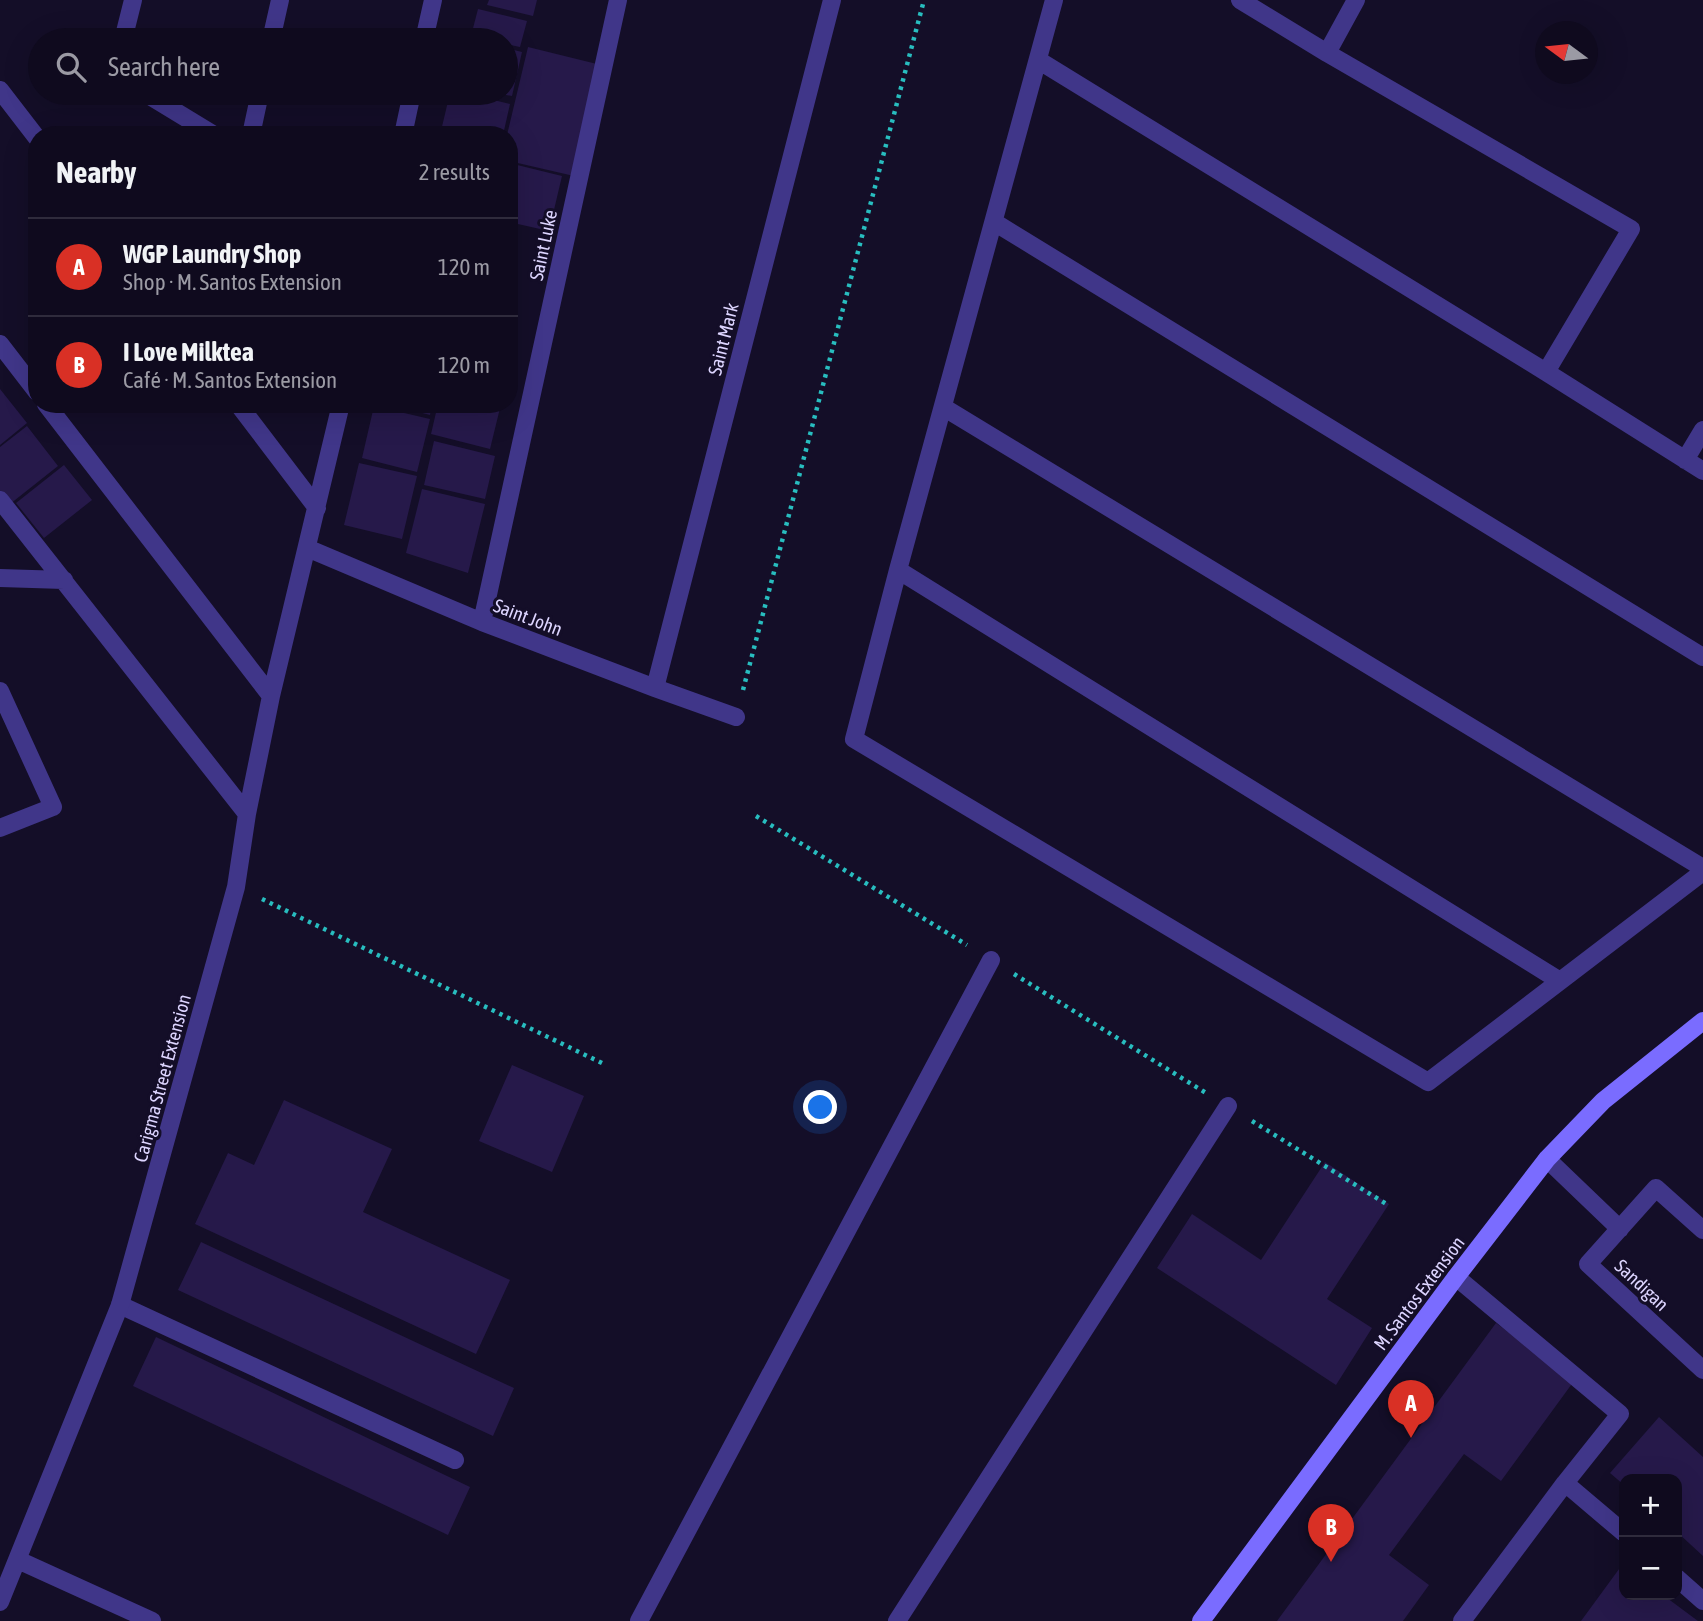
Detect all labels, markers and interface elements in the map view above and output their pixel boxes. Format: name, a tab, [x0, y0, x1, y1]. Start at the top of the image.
north arrow	[1535, 21, 1598, 84]
search box	[28, 28, 518, 105]
icon: search	[52, 48, 90, 86]
text: Search here	[108, 52, 220, 82]
text: Nearby	[56, 155, 136, 189]
text: 2 results	[419, 159, 490, 185]
street label: Saint Luke	[525, 208, 561, 282]
text: WGP Laundry Shop	[123, 239, 301, 269]
text: A	[73, 254, 85, 280]
text: 120 m	[438, 254, 490, 280]
text: Shop · M. Santos Extension	[123, 269, 342, 295]
street label: Saint Mark	[703, 300, 743, 378]
text: I Love Milktea	[123, 337, 254, 367]
text: B	[74, 352, 84, 378]
text: 120 m	[438, 352, 490, 378]
text: Café · M. Santos Extension	[123, 367, 337, 393]
street label: Saint John	[490, 594, 566, 640]
street label: Carigma Street Extension	[129, 992, 195, 1164]
your location	[803, 1090, 837, 1124]
street label: M. Santos Extension	[1369, 1232, 1469, 1354]
street label: Sandigan	[1611, 1255, 1673, 1315]
pin: A	[1388, 1380, 1434, 1438]
map controls	[1619, 1474, 1682, 1600]
button: +	[1619, 1474, 1682, 1537]
pin: B	[1308, 1504, 1354, 1562]
button: −	[1619, 1537, 1682, 1600]

